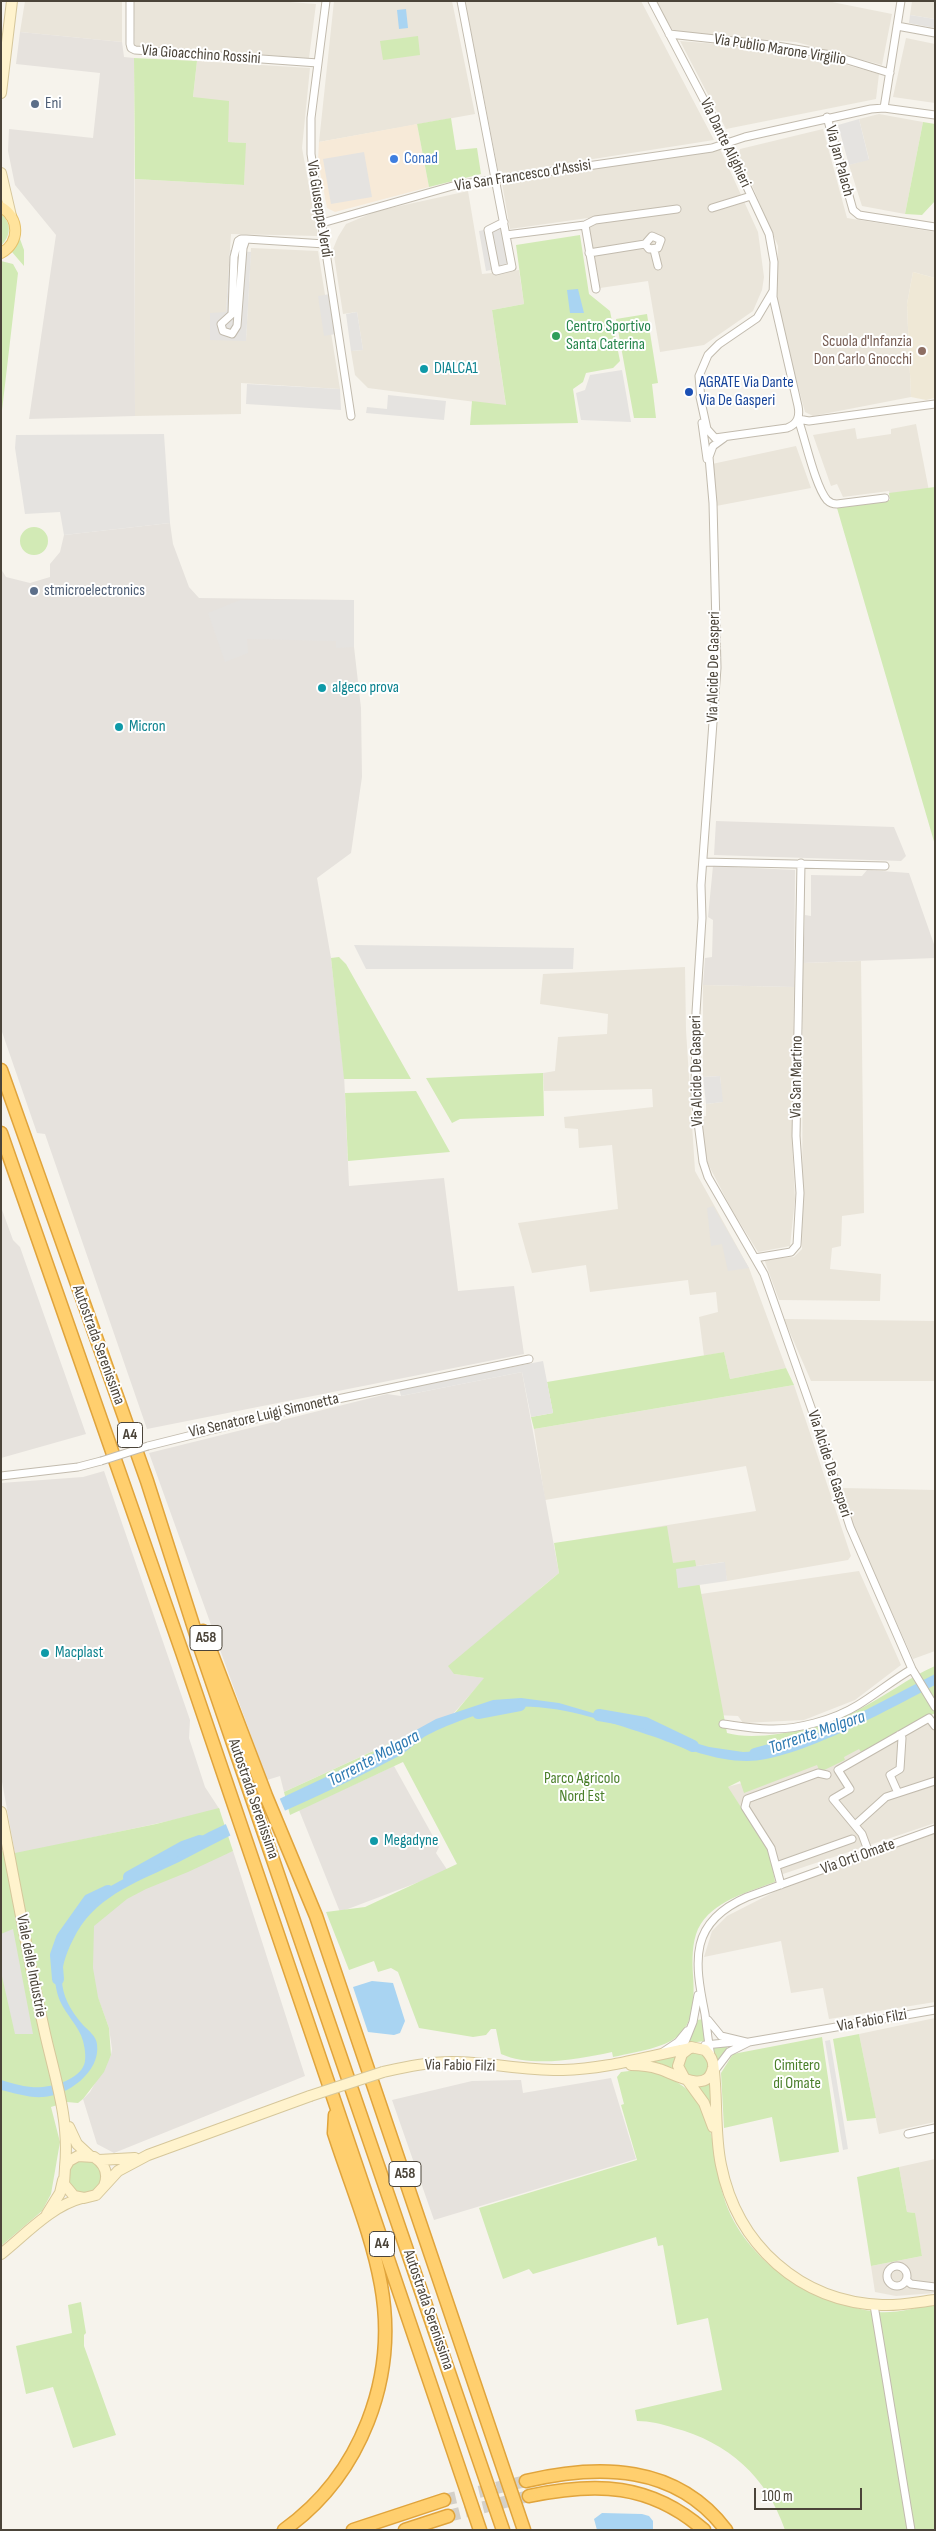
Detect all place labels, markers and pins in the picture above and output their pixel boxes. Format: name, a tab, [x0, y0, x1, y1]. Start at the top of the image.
place label: Eni	[45, 94, 61, 114]
marker: Eni	[29, 98, 41, 110]
place label: Conad	[404, 149, 438, 169]
marker: Conad	[388, 153, 400, 165]
place label: Centro Sportivo Santa Caterina	[566, 317, 651, 355]
marker: Centro Sportivo Santa Caterina	[550, 330, 562, 342]
place label: Scuola d'Infanzia Don Carlo Gnocchi	[814, 332, 912, 370]
marker: Scuola d'Infanzia Don Carlo Gnocchi	[916, 345, 928, 357]
place label: DIALCA1	[434, 359, 478, 379]
marker: DIALCA1	[418, 363, 430, 375]
place label: AGRATE Via Dante Via De Gasperi	[699, 373, 794, 411]
marker: AGRATE Via Dante Via De Gasperi	[683, 386, 695, 398]
place label: stmicroelectronics	[44, 581, 145, 601]
marker: stmicroelectronics	[28, 585, 40, 597]
place label: algeco prova	[332, 678, 399, 698]
marker: algeco prova	[316, 682, 328, 694]
place label: Micron	[129, 717, 166, 737]
marker: Micron	[113, 721, 125, 733]
place label: Macplast	[55, 1643, 103, 1663]
marker: Macplast	[39, 1647, 51, 1659]
place label: Megadyne	[384, 1831, 438, 1851]
marker: Megadyne	[368, 1835, 380, 1847]

